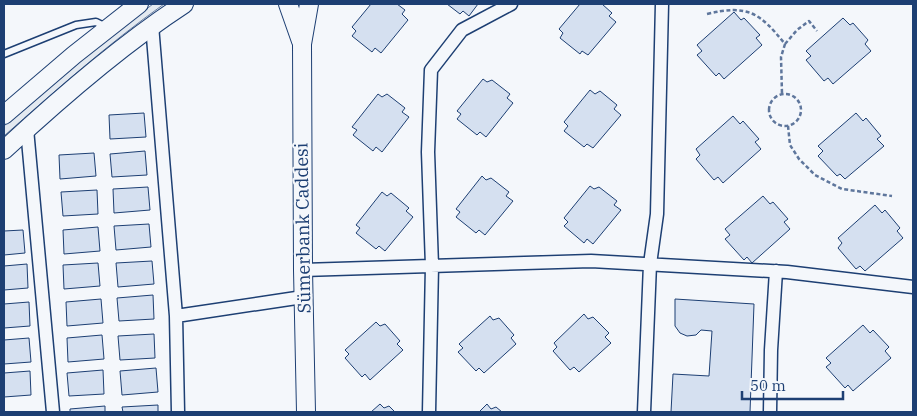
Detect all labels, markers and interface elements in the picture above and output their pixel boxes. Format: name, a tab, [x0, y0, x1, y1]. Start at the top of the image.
street label: Sümerbank Caddesi	[290, 142, 315, 314]
scale bar	[742, 368, 843, 400]
text: 50 m	[750, 376, 786, 395]

